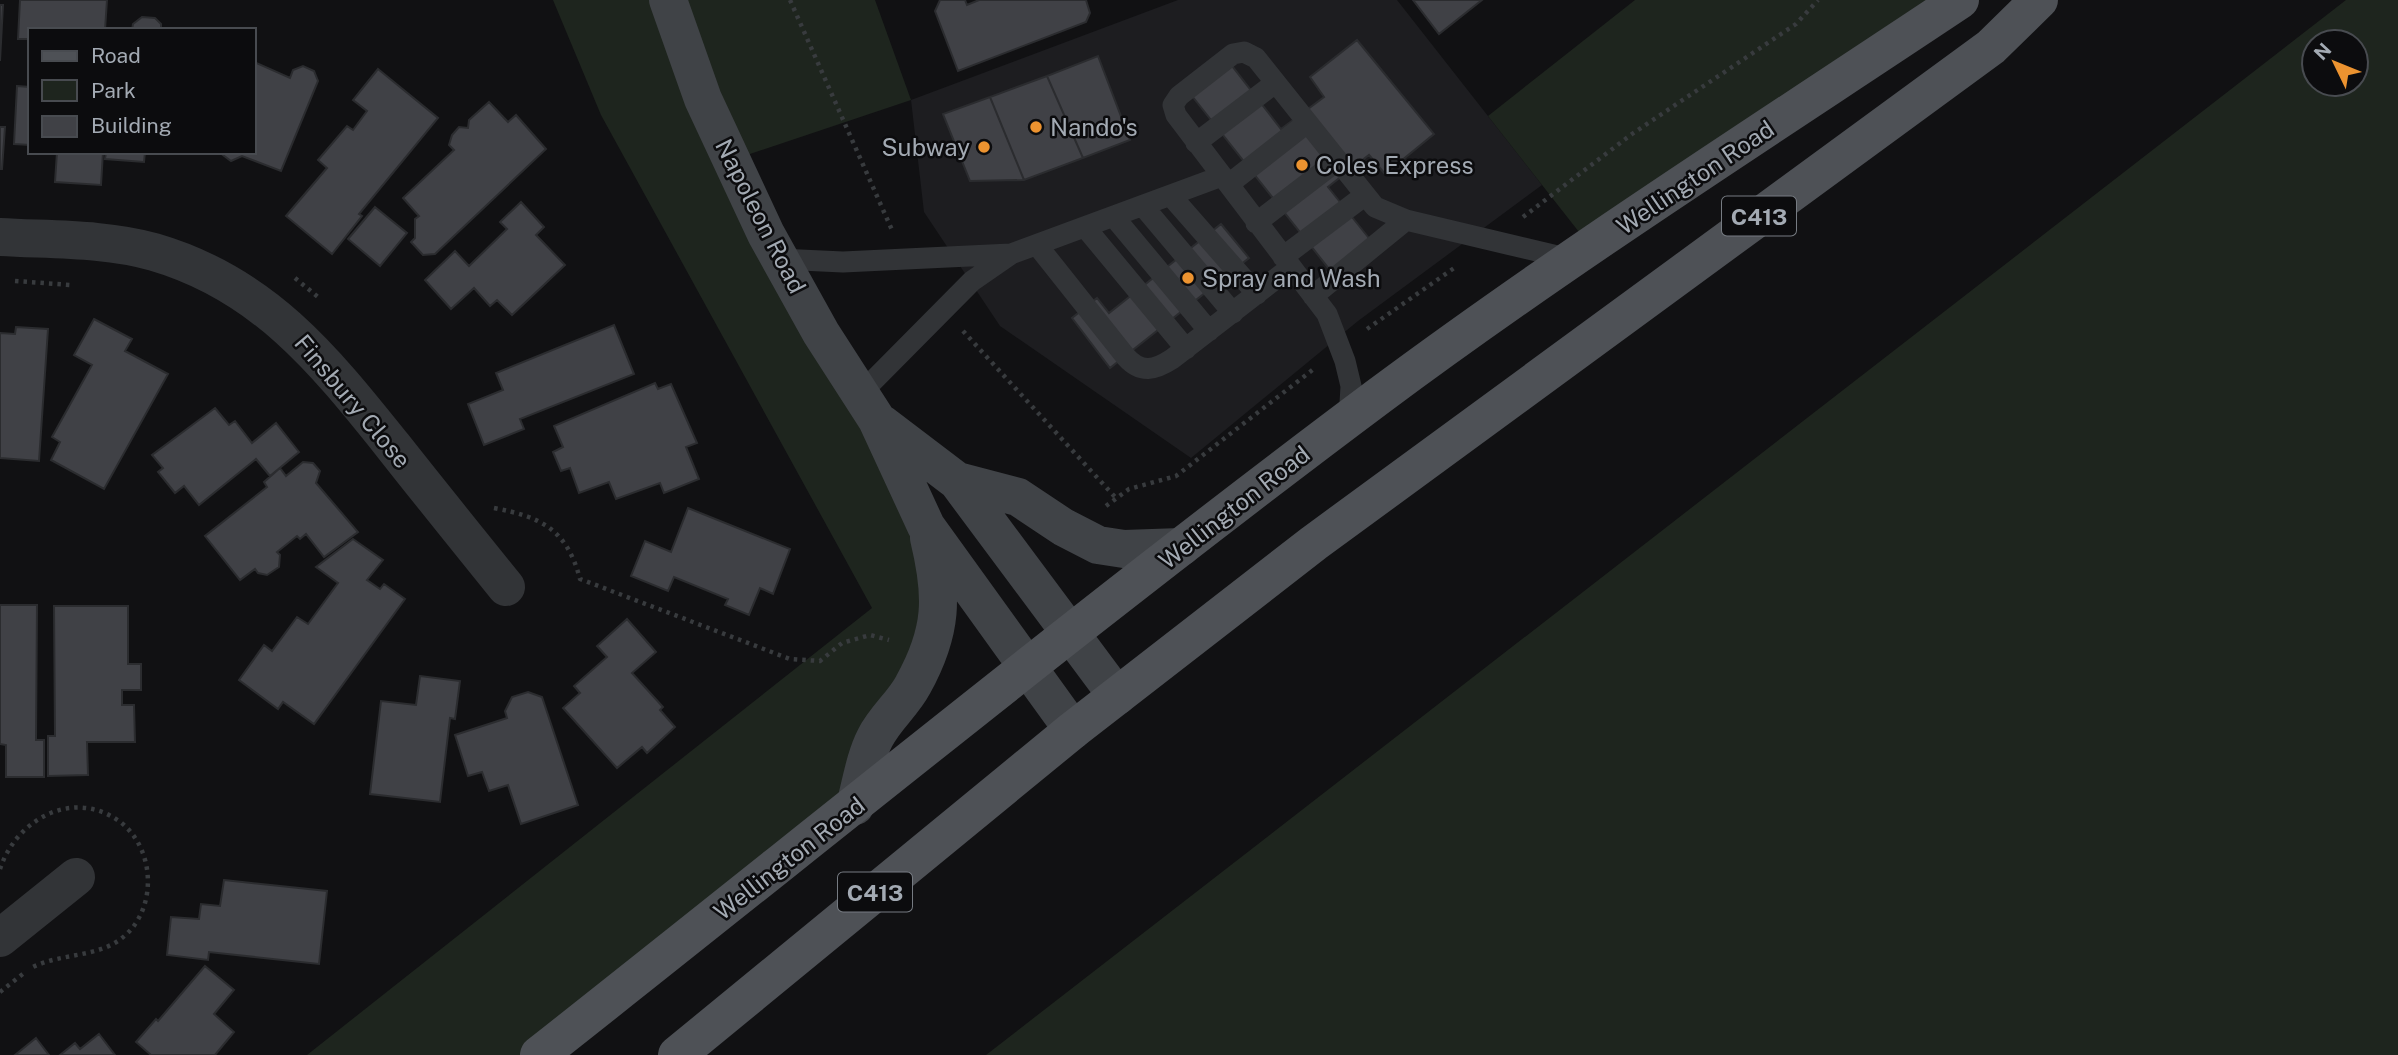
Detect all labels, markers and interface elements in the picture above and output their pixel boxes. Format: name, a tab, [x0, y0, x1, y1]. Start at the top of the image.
legend	[28, 28, 256, 154]
north arrow	[2300, 28, 2370, 98]
text: N	[2309, 38, 2336, 64]
text: Road	[91, 43, 141, 68]
text: Park	[91, 78, 136, 103]
text: Building	[91, 113, 172, 138]
place label: Nando's	[1050, 113, 1138, 141]
street label: Wellington Road	[1611, 114, 1779, 240]
marker: Nando's	[1028, 119, 1044, 135]
place label: Subway	[882, 133, 970, 161]
street label: Napoleon Road	[710, 134, 812, 298]
marker: Subway	[976, 139, 992, 155]
place label: Coles Express	[1316, 151, 1474, 179]
marker: Coles Express	[1294, 157, 1310, 173]
road number: C413	[1722, 196, 1796, 236]
place label: Spray and Wash	[1202, 264, 1380, 292]
marker: Spray and Wash	[1180, 270, 1196, 286]
street label: Finsbury Close	[289, 329, 417, 473]
street label: Wellington Road	[1153, 439, 1315, 575]
street label: Wellington Road	[708, 790, 870, 926]
road number: C413	[838, 872, 912, 912]

